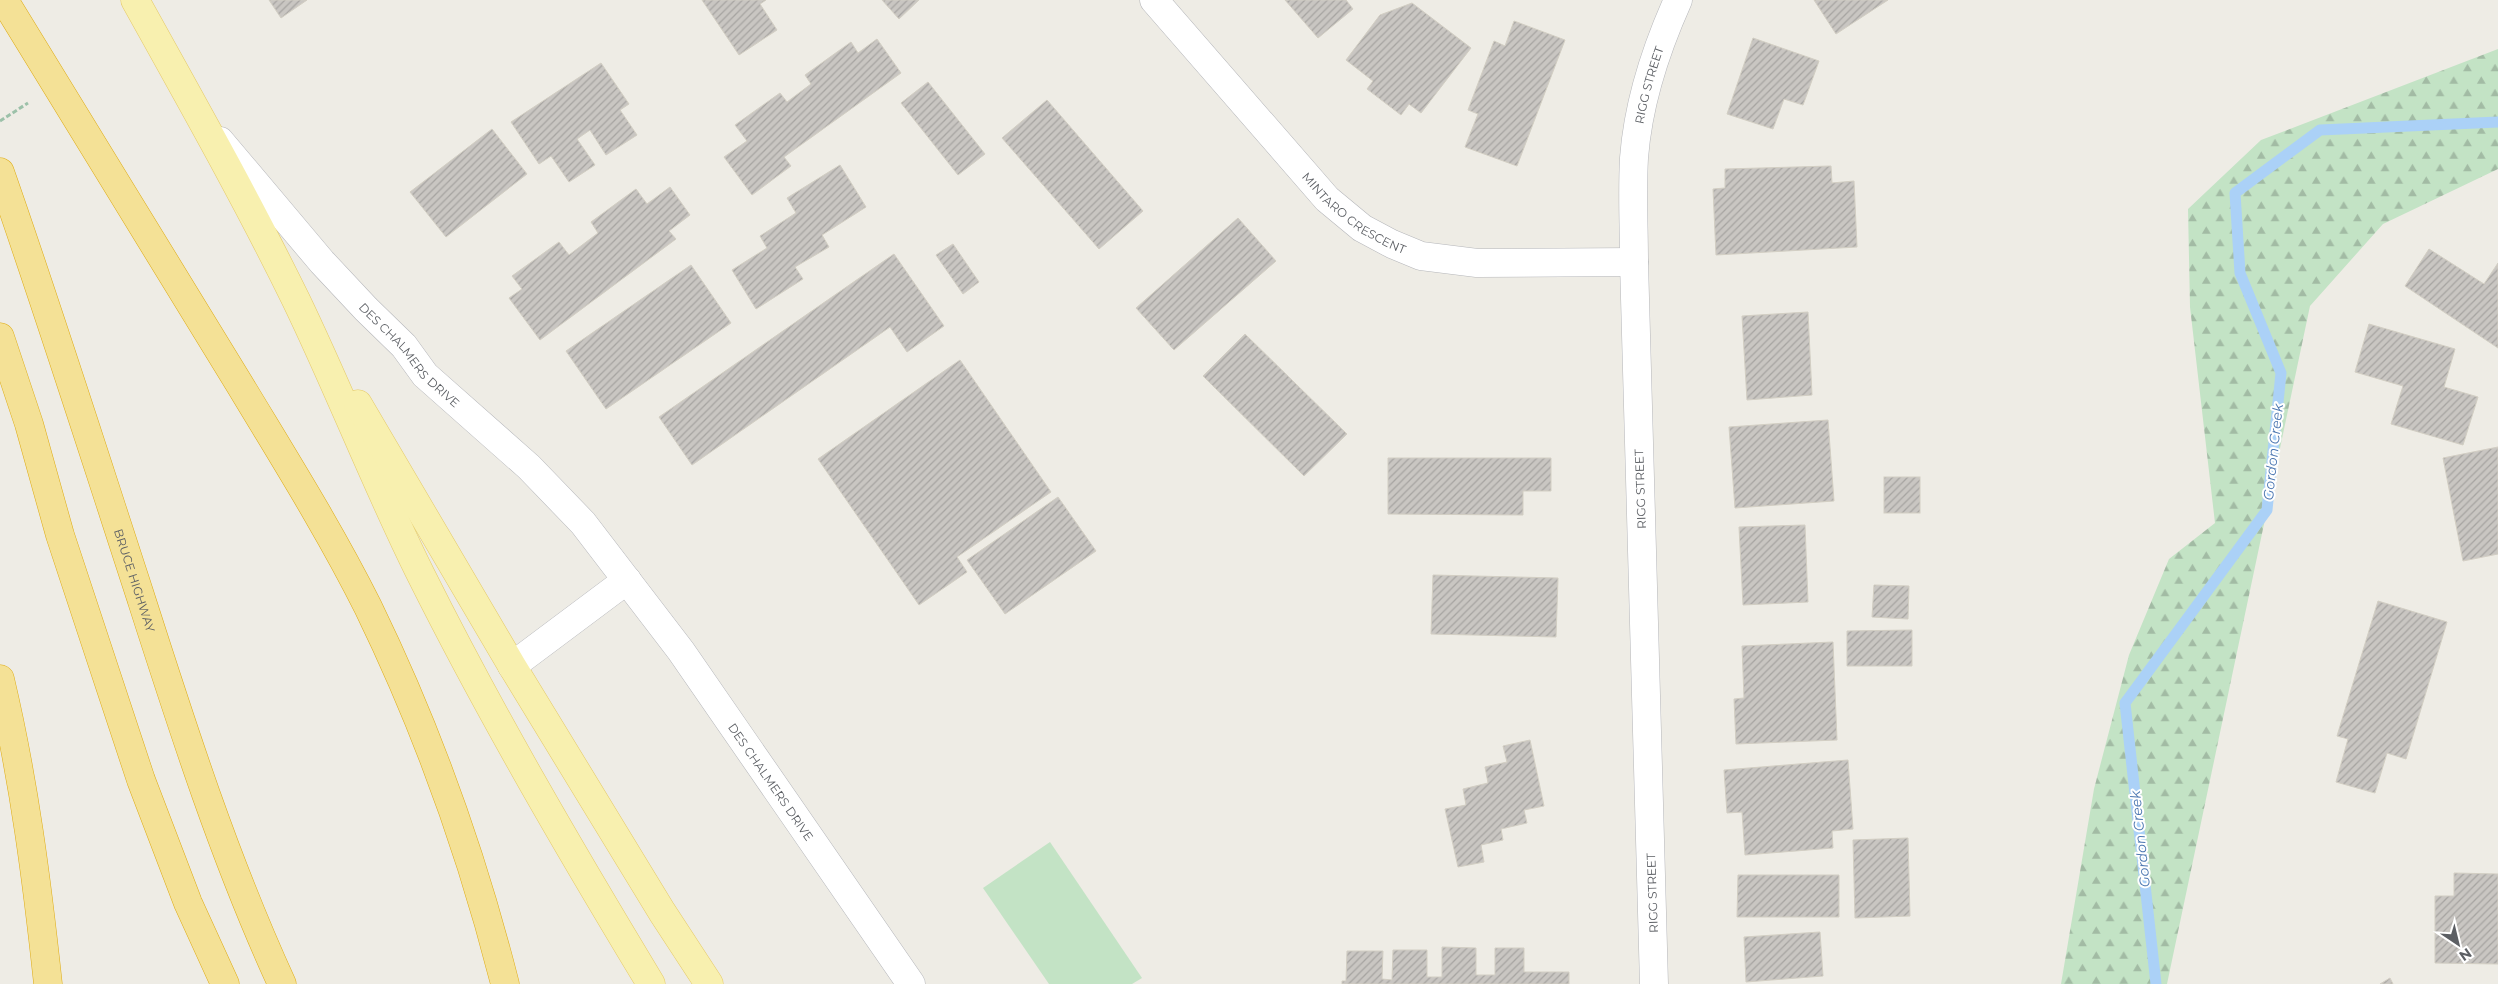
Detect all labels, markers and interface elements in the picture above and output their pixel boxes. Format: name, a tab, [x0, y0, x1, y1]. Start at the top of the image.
street label: RIGG STREET	[1631, 44, 1666, 125]
street label: MINTARO CRESCENT	[1299, 169, 1409, 257]
street label: DES CHALMERS DRIVE	[356, 299, 463, 410]
water label: Gordon Creek	[2259, 402, 2287, 501]
street label: RIGG STREET	[1631, 449, 1649, 529]
street label: BRUCE HIGHWAY	[111, 527, 159, 634]
street label: DES CHALMERS DRIVE	[725, 720, 817, 843]
water label: Gordon Creek	[2126, 789, 2154, 888]
street label: RIGG STREET	[1643, 853, 1661, 933]
north arrow	[2433, 919, 2483, 969]
text: N	[2456, 944, 2475, 965]

